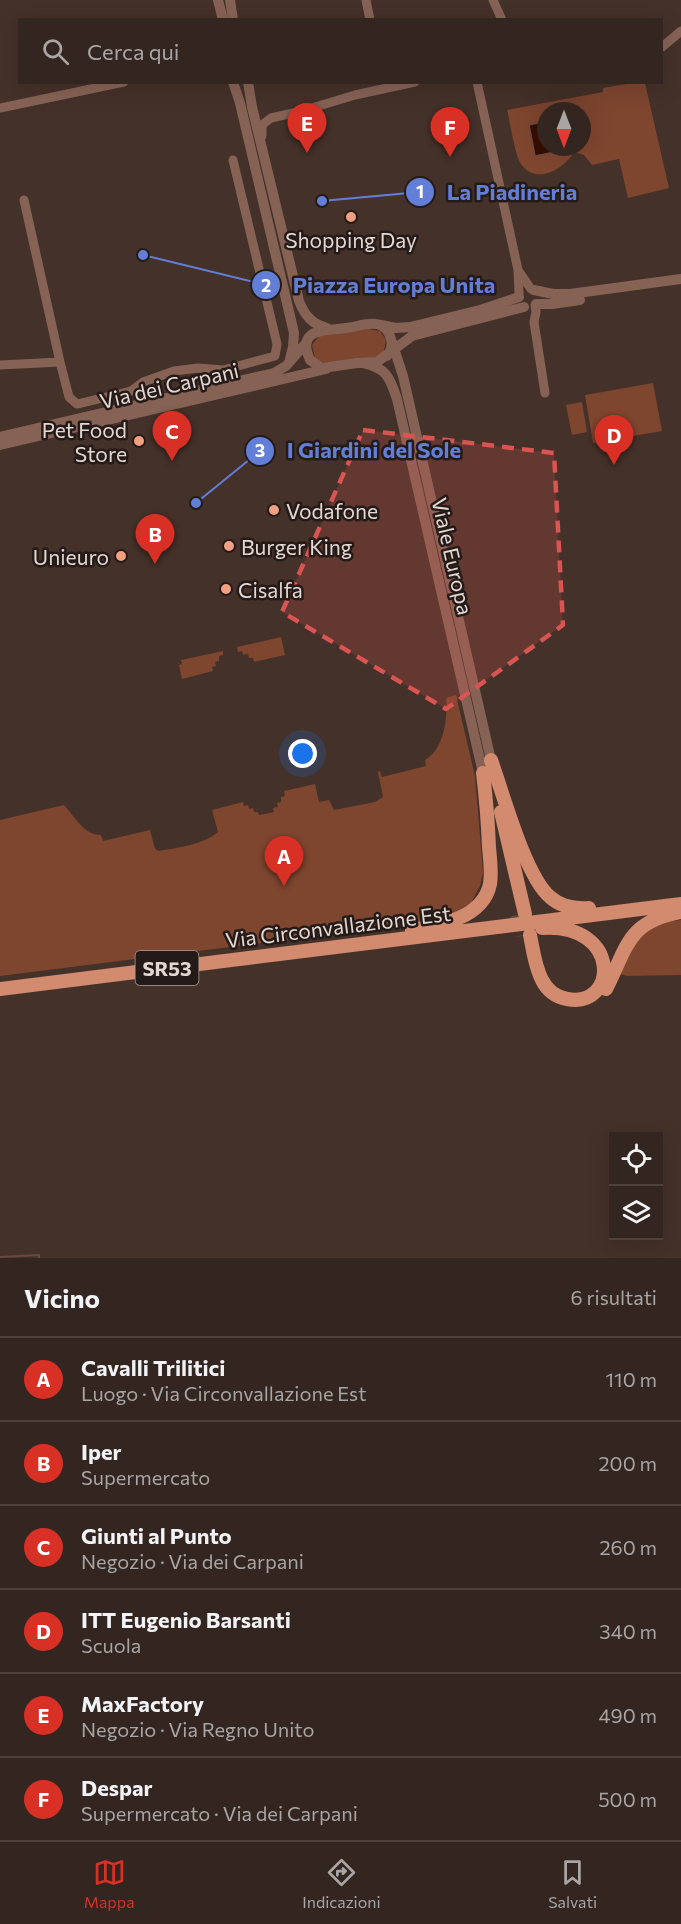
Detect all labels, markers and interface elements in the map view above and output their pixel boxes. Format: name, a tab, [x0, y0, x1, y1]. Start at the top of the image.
search box	[18, 18, 663, 84]
icon: search	[39, 35, 72, 68]
text: Cerca qui	[87, 38, 179, 65]
north arrow	[537, 102, 591, 156]
pin: E	[288, 104, 326, 153]
pin: F	[430, 108, 470, 157]
callout: La Piadineria	[405, 172, 589, 212]
text: La Piadineria	[447, 178, 577, 205]
text: 1	[416, 180, 424, 202]
marker: Shopping Day	[344, 210, 358, 224]
place label: Shopping Day	[285, 227, 417, 252]
callout: Piazza Europa Unita	[251, 265, 507, 305]
text: Piazza Europa Unita	[293, 271, 495, 298]
text: 2	[261, 274, 271, 296]
street label: Via dei Carpani	[97, 357, 241, 413]
pin: C	[152, 412, 192, 461]
pin: D	[594, 416, 634, 465]
place label: Pet Food Store	[42, 417, 127, 466]
callout: I Giardini del Sole	[245, 431, 473, 471]
marker: Pet Food Store	[132, 434, 146, 448]
text: I Giardini del Sole	[287, 436, 461, 463]
text: 3	[255, 439, 265, 461]
street label: Viale Europa	[427, 495, 479, 617]
place label: Vodafone	[286, 498, 378, 523]
marker: Vodafone	[267, 503, 281, 517]
pin: B	[136, 514, 174, 564]
place label: Burger King	[241, 534, 352, 559]
marker: Burger King	[222, 539, 236, 553]
place label: Unieuro	[33, 544, 109, 569]
marker: Unieuro	[114, 549, 128, 563]
place label: Cisalfa	[238, 577, 303, 602]
marker: Cisalfa	[219, 582, 233, 596]
your location	[288, 739, 317, 768]
pin: A	[264, 836, 304, 886]
street label: Via Circonvallazione Est	[224, 900, 452, 952]
road number: SR53	[136, 951, 198, 985]
map controls	[609, 1132, 663, 1240]
button: locate	[609, 1132, 663, 1186]
button: layers	[609, 1186, 663, 1240]
text: Vicino	[24, 1282, 100, 1313]
text: 6 risultati	[571, 1285, 657, 1309]
text: Cavalli Trilitici	[81, 1354, 225, 1381]
text: A	[36, 1367, 51, 1391]
text: 110 m	[606, 1367, 657, 1391]
text: Luogo · Via Circonvallazione Est	[81, 1381, 366, 1405]
text: Iper	[81, 1438, 122, 1465]
text: B	[37, 1451, 50, 1475]
text: 200 m	[599, 1451, 657, 1475]
text: Supermercato	[81, 1465, 210, 1489]
text: Giunti al Punto	[81, 1522, 232, 1549]
text: C	[37, 1535, 50, 1559]
text: 260 m	[599, 1535, 657, 1559]
text: Negozio · Via dei Carpani	[81, 1549, 304, 1573]
text: ITT Eugenio Barsanti	[81, 1606, 291, 1633]
text: D	[36, 1619, 51, 1643]
text: 340 m	[599, 1619, 657, 1643]
text: Scuola	[81, 1633, 141, 1657]
text: MaxFactory	[81, 1690, 204, 1717]
text: E	[38, 1703, 49, 1727]
text: 490 m	[599, 1703, 657, 1727]
text: Negozio · Via Regno Unito	[81, 1717, 314, 1741]
text: Despar	[81, 1774, 153, 1801]
text: F	[38, 1787, 49, 1811]
text: 500 m	[598, 1787, 657, 1811]
text: Supermercato · Via dei Carpani	[81, 1801, 358, 1825]
tab: Mappa	[84, 1856, 135, 1911]
tab: Indicazioni	[302, 1856, 381, 1911]
tab: Salvati	[548, 1856, 597, 1911]

